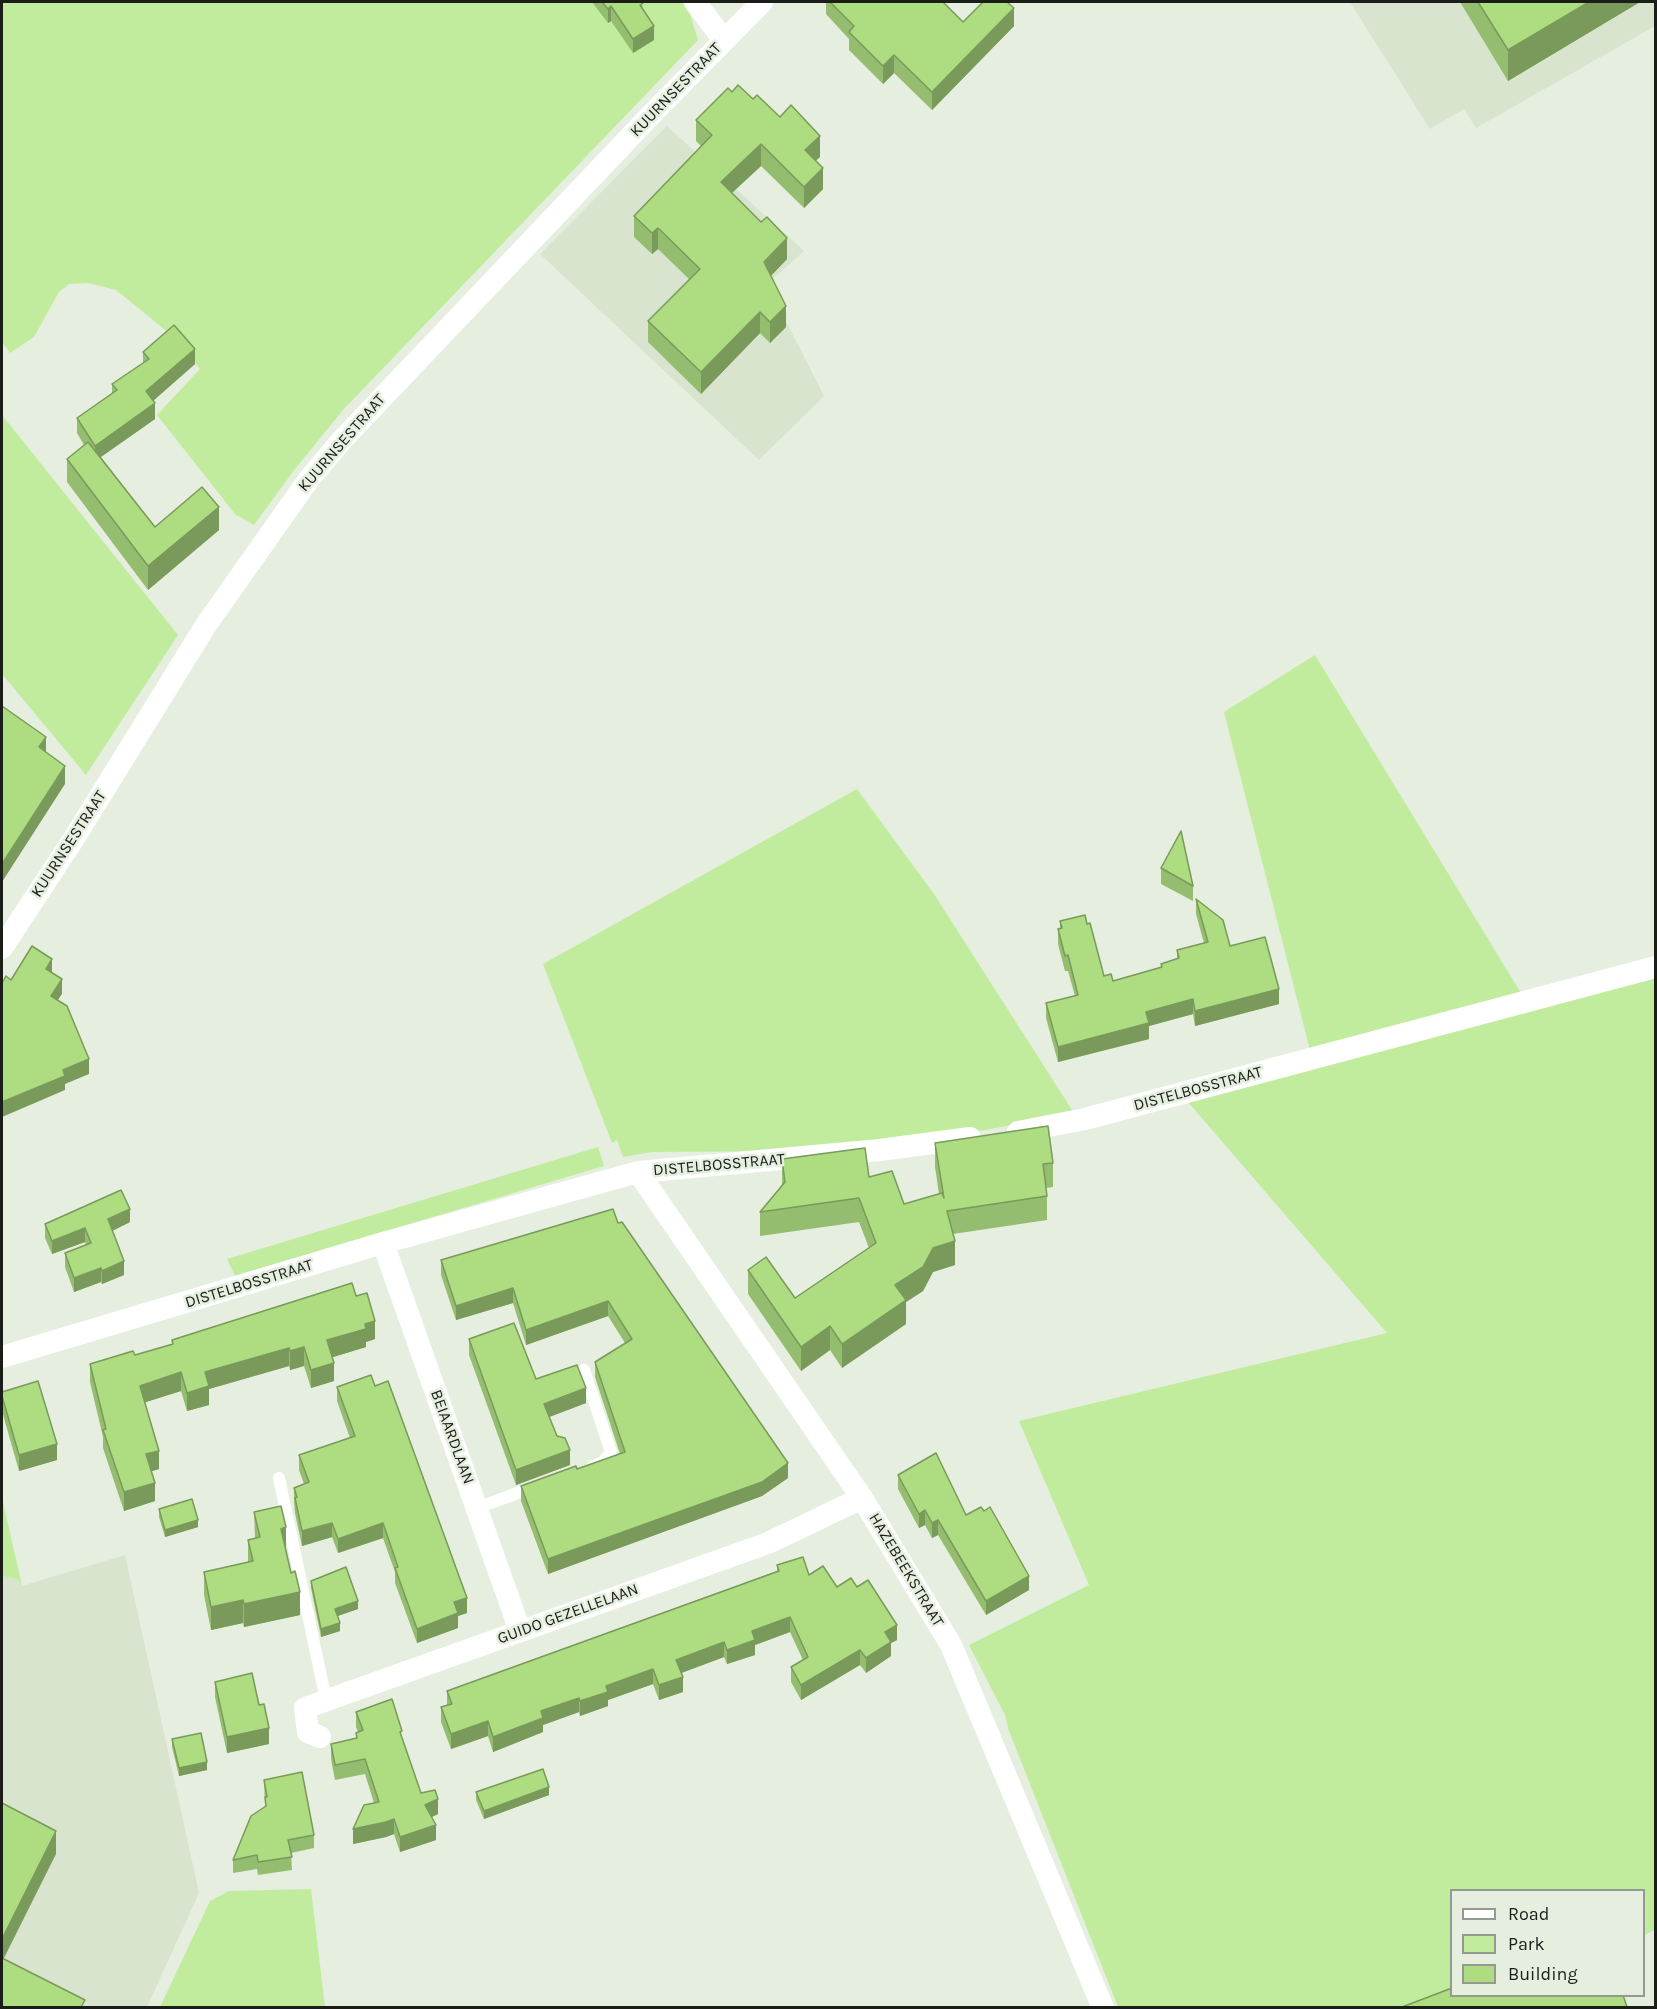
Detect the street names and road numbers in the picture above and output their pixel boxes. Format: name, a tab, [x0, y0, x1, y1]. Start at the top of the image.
street label: KUURNSESTRAAT	[626, 39, 726, 141]
street label: KUURNSESTRAAT	[294, 390, 390, 496]
street label: KUURNSESTRAAT	[27, 787, 111, 901]
street label: DISTELBOSSTRAAT	[1132, 1063, 1264, 1115]
street label: DISTELBOSSTRAAT	[652, 1150, 786, 1180]
street label: DISTELBOSSTRAAT	[183, 1255, 315, 1313]
street label: BEIAARDLAAN	[426, 1387, 478, 1487]
street label: HAZEBEEKSTRAAT	[864, 1510, 948, 1630]
street label: GUIDO GEZELLELAAN	[495, 1580, 641, 1648]

